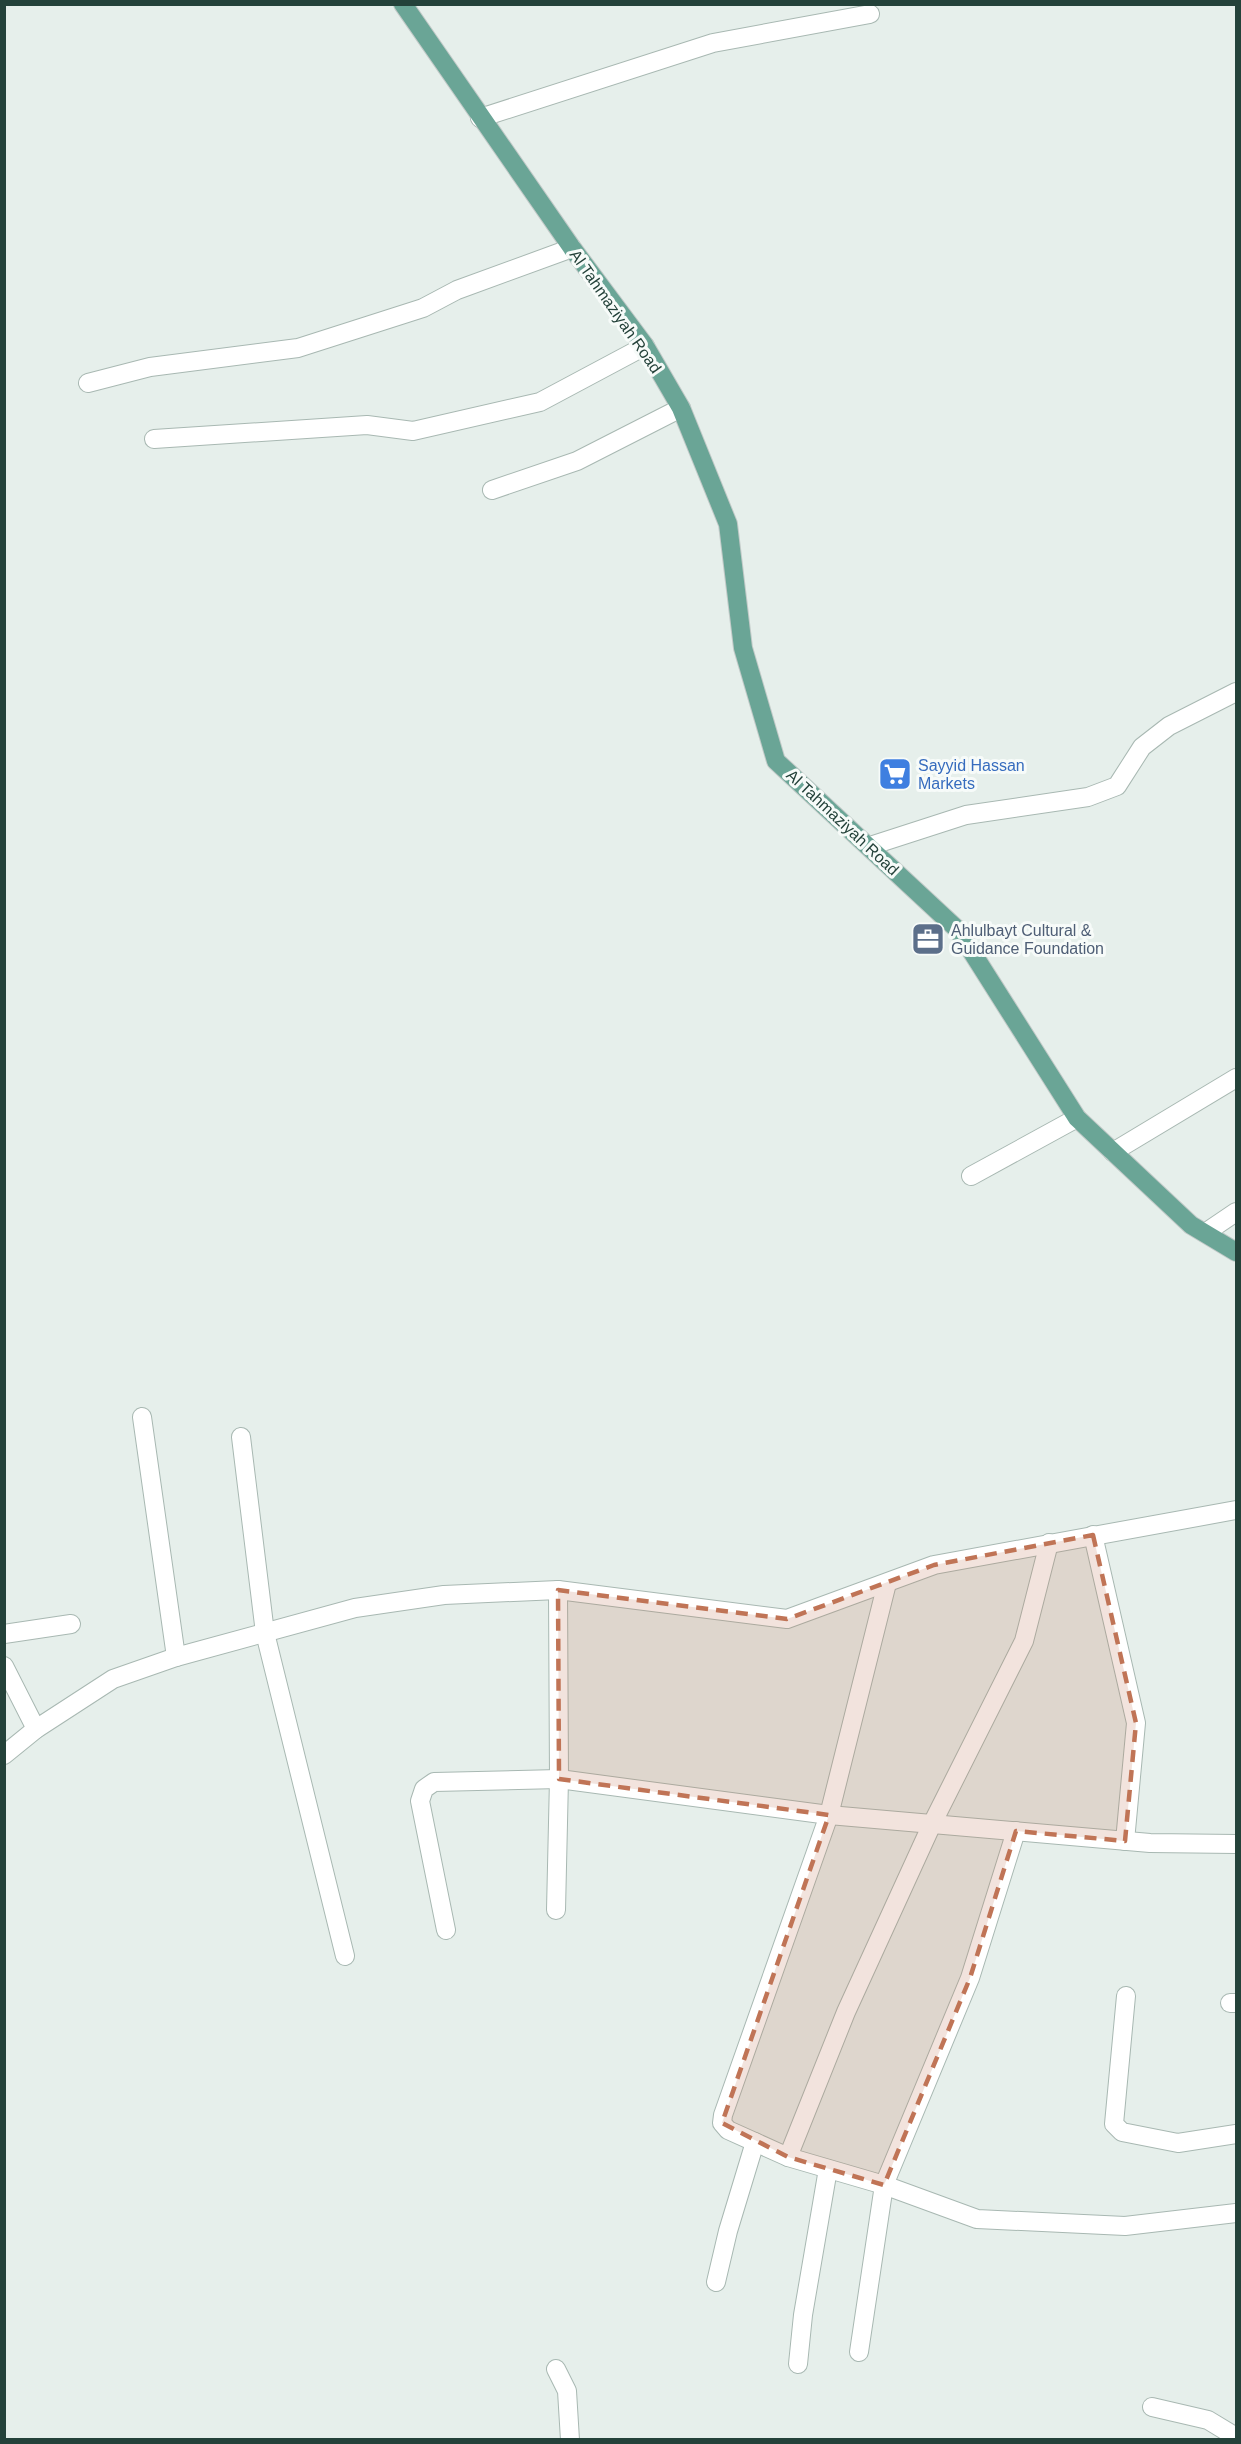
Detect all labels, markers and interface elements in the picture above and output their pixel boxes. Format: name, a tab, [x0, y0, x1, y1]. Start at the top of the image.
street label: Al Tahmaziyah Road	[567, 246, 665, 376]
supermarket icon: Sayyid Hassan Markets	[877, 756, 913, 792]
place label: Sayyid Hassan Markets	[918, 757, 1025, 792]
street label: Al Tahmaziyah Road	[783, 766, 902, 879]
office icon: Ahlulbayt Cultural & Guidance Foundation	[910, 921, 946, 957]
place label: Ahlulbayt Cultural & Guidance Foundation	[951, 922, 1104, 957]

